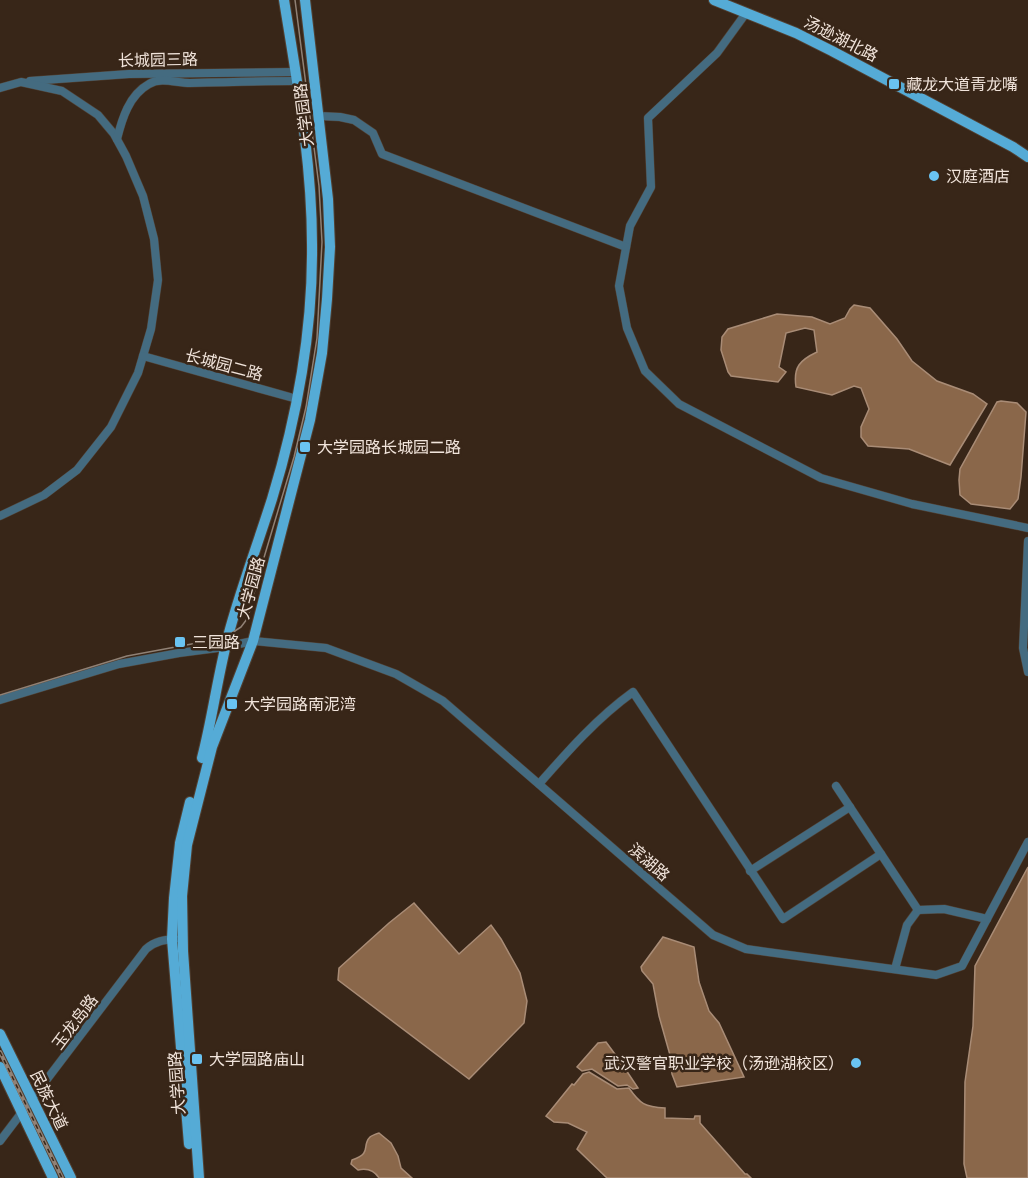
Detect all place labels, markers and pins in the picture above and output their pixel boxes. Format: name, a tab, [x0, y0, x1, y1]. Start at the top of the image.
place label: 藏龙大道青龙嘴	[906, 76, 1018, 93]
marker: 藏龙大道青龙嘴	[887, 77, 901, 91]
place label: 汉庭酒店	[946, 168, 1010, 185]
marker: 汉庭酒店	[927, 169, 941, 183]
place label: 大学园路长城园二路	[317, 439, 461, 456]
marker: 大学园路长城园二路	[298, 440, 312, 454]
place label: 三园路	[192, 634, 240, 651]
marker: 三园路	[173, 635, 187, 649]
place label: 大学园路南泥湾	[244, 696, 356, 713]
marker: 大学园路南泥湾	[225, 697, 239, 711]
place label: 大学园路庙山	[209, 1051, 305, 1068]
marker: 大学园路庙山	[190, 1052, 204, 1066]
place label: 武汉警官职业学校（汤逊湖校区）	[604, 1055, 844, 1072]
marker: 武汉警官职业学校（汤逊湖校区）	[849, 1056, 863, 1070]

